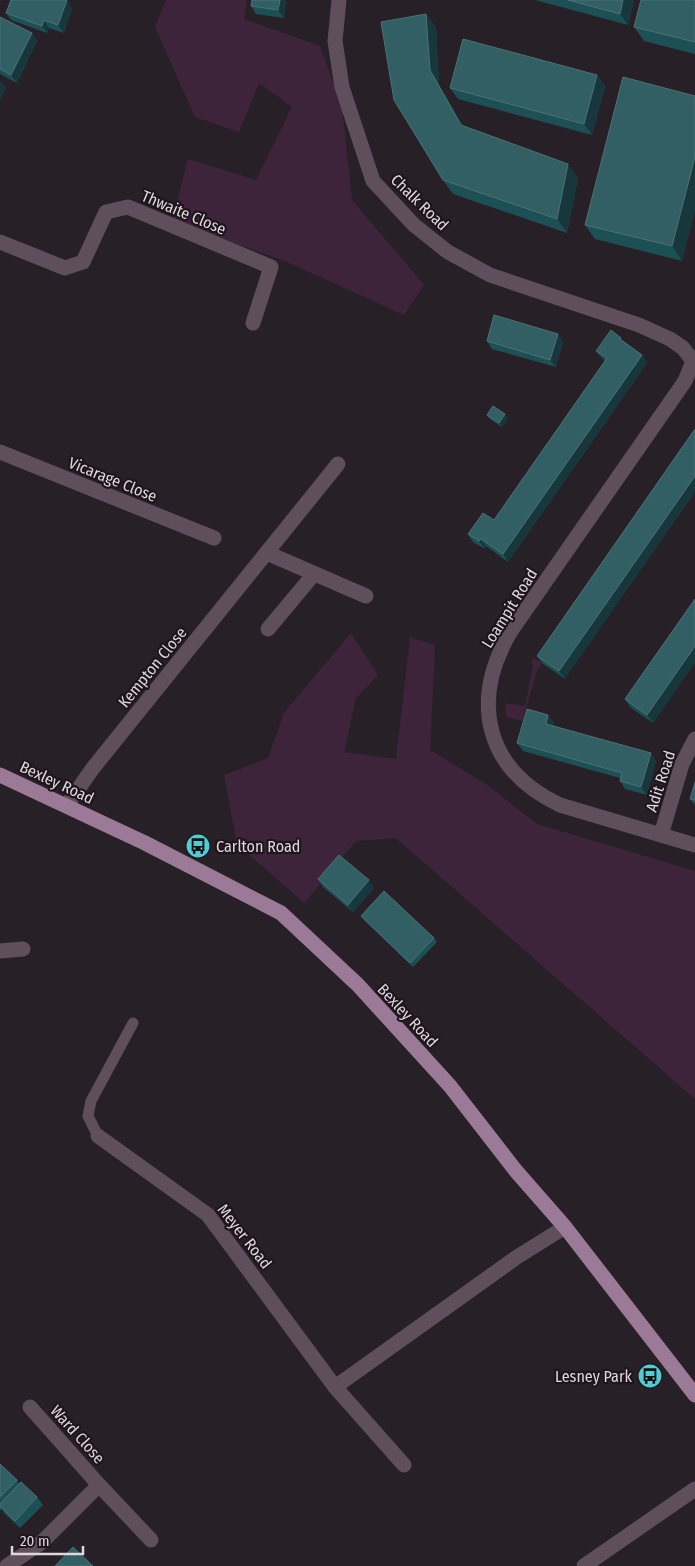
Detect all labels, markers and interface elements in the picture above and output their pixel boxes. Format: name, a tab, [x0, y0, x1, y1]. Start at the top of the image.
street label: Chalk Road	[387, 170, 452, 234]
street label: Thwaite Close	[139, 186, 229, 239]
street label: Vicarage Close	[66, 453, 160, 506]
street label: Loampit Road	[478, 565, 541, 651]
street label: Kempton Close	[114, 623, 191, 711]
street label: Adit Road	[642, 748, 679, 814]
street label: Bexley Road	[17, 757, 97, 808]
bus stop icon: Carlton Road	[185, 833, 211, 859]
place label: Carlton Road	[216, 837, 300, 856]
street label: Bexley Road	[374, 980, 442, 1051]
street label: Meyer Road	[214, 1200, 276, 1272]
bus stop icon: Lesney Park	[637, 1363, 663, 1389]
place label: Lesney Park	[555, 1367, 633, 1386]
street label: Ward Close	[46, 1401, 109, 1468]
scale bar	[12, 1524, 84, 1556]
text: 20 m	[20, 1532, 50, 1550]

